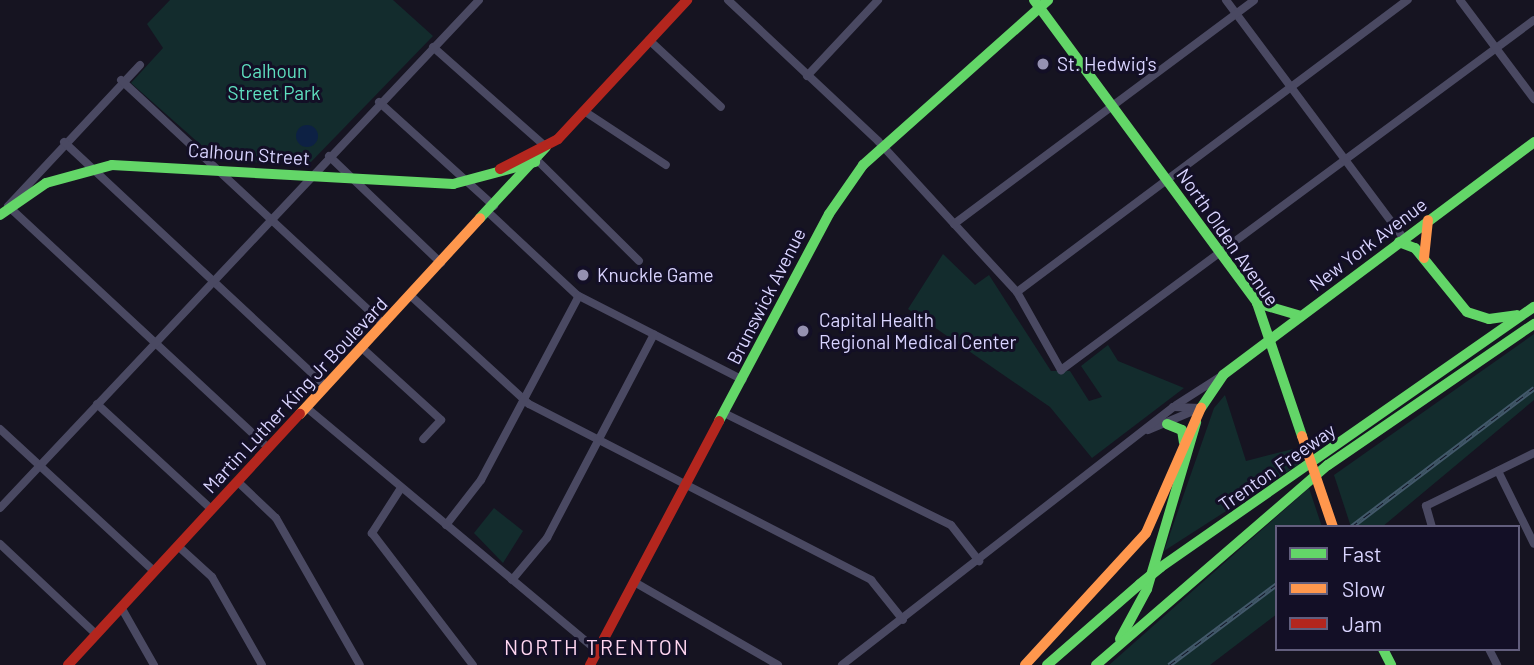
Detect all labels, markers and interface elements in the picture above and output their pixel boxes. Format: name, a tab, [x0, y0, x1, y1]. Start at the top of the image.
place label: St. Hedwig's	[1057, 53, 1157, 75]
marker: St. Hedwig's	[1035, 56, 1051, 72]
park label: Calhoun Street Park	[227, 60, 321, 104]
street label: Calhoun Street	[187, 138, 311, 170]
street label: North Olden Avenue	[1172, 164, 1284, 310]
street label: New York Avenue	[1305, 193, 1431, 295]
street label: Brunswick Avenue	[722, 224, 810, 368]
place label: Knuckle Game	[597, 264, 714, 286]
marker: Knuckle Game	[575, 267, 591, 283]
street label: Martin Luther King Jr Boulevard	[198, 292, 392, 498]
place label: Capital Health Regional Medical Center	[819, 309, 1016, 353]
marker: Capital Health Regional Medical Center	[793, 321, 813, 341]
street label: Trenton Freeway	[1214, 418, 1340, 516]
legend	[1275, 525, 1520, 651]
text: Fast	[1342, 541, 1382, 566]
text: Slow	[1342, 576, 1385, 601]
text: Jam	[1342, 611, 1382, 636]
district label: NORTH TRENTON	[506, 634, 688, 660]

